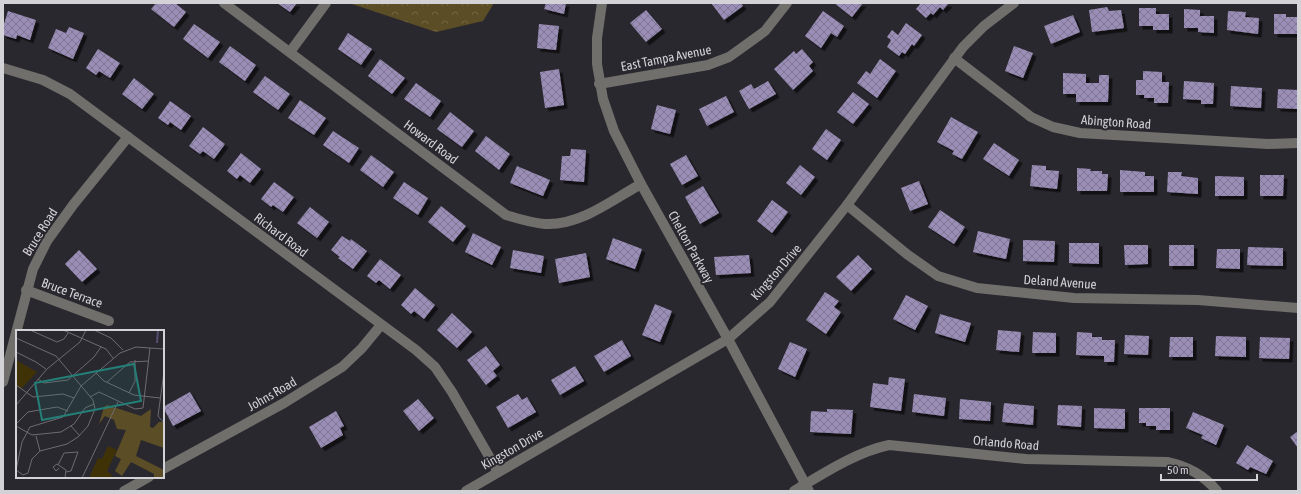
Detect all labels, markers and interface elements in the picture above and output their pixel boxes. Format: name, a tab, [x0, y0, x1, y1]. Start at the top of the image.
street label: East Tampa Avenue	[619, 42, 713, 74]
street label: Abington Road	[1081, 112, 1151, 132]
street label: Howard Road	[401, 117, 461, 167]
street label: Bruce Road	[19, 205, 61, 259]
street label: Chelton Parkway	[665, 208, 717, 286]
street label: Richard Road	[251, 210, 311, 260]
street label: Kingston Drive	[748, 241, 804, 303]
street label: Deland Avenue	[1023, 272, 1097, 292]
street label: Bruce Terrace	[39, 275, 105, 311]
inset map	[16, 330, 164, 478]
street label: Johns Road	[245, 374, 299, 414]
street label: Kingston Drive	[478, 425, 546, 473]
street label: Orlando Road	[972, 433, 1040, 453]
scale bar	[1161, 456, 1257, 482]
text: 50 m	[1167, 463, 1189, 477]

